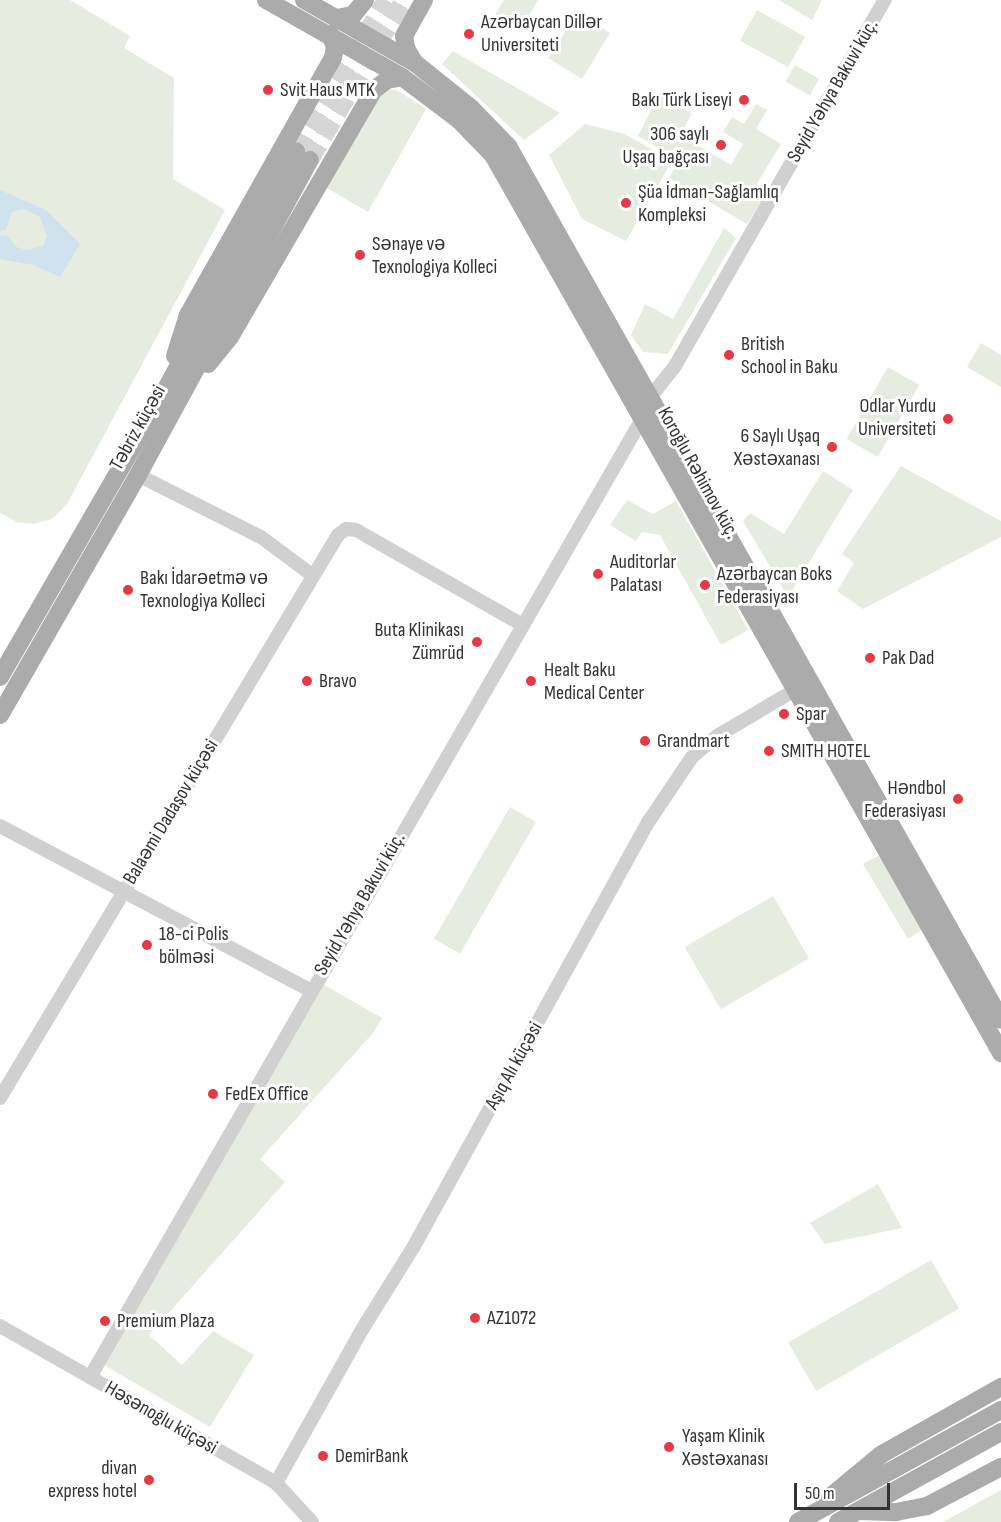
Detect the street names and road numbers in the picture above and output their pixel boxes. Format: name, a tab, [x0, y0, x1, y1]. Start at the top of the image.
street label: Seyid Yəhya Bakuvi küç.	[782, 15, 884, 167]
street label: Təbriz küçəsi	[105, 381, 171, 475]
street label: Koroğlu Rəhimov küç.	[652, 403, 744, 543]
street label: Balaəmi Dadaşov küçəsi	[118, 735, 224, 889]
street label: Seyid Yəhya Bakuvi küç.	[309, 828, 411, 980]
street label: Aşıq Alı küçəsi	[480, 1018, 548, 1114]
street label: Həsənoğlu küçəsi	[101, 1376, 221, 1460]

